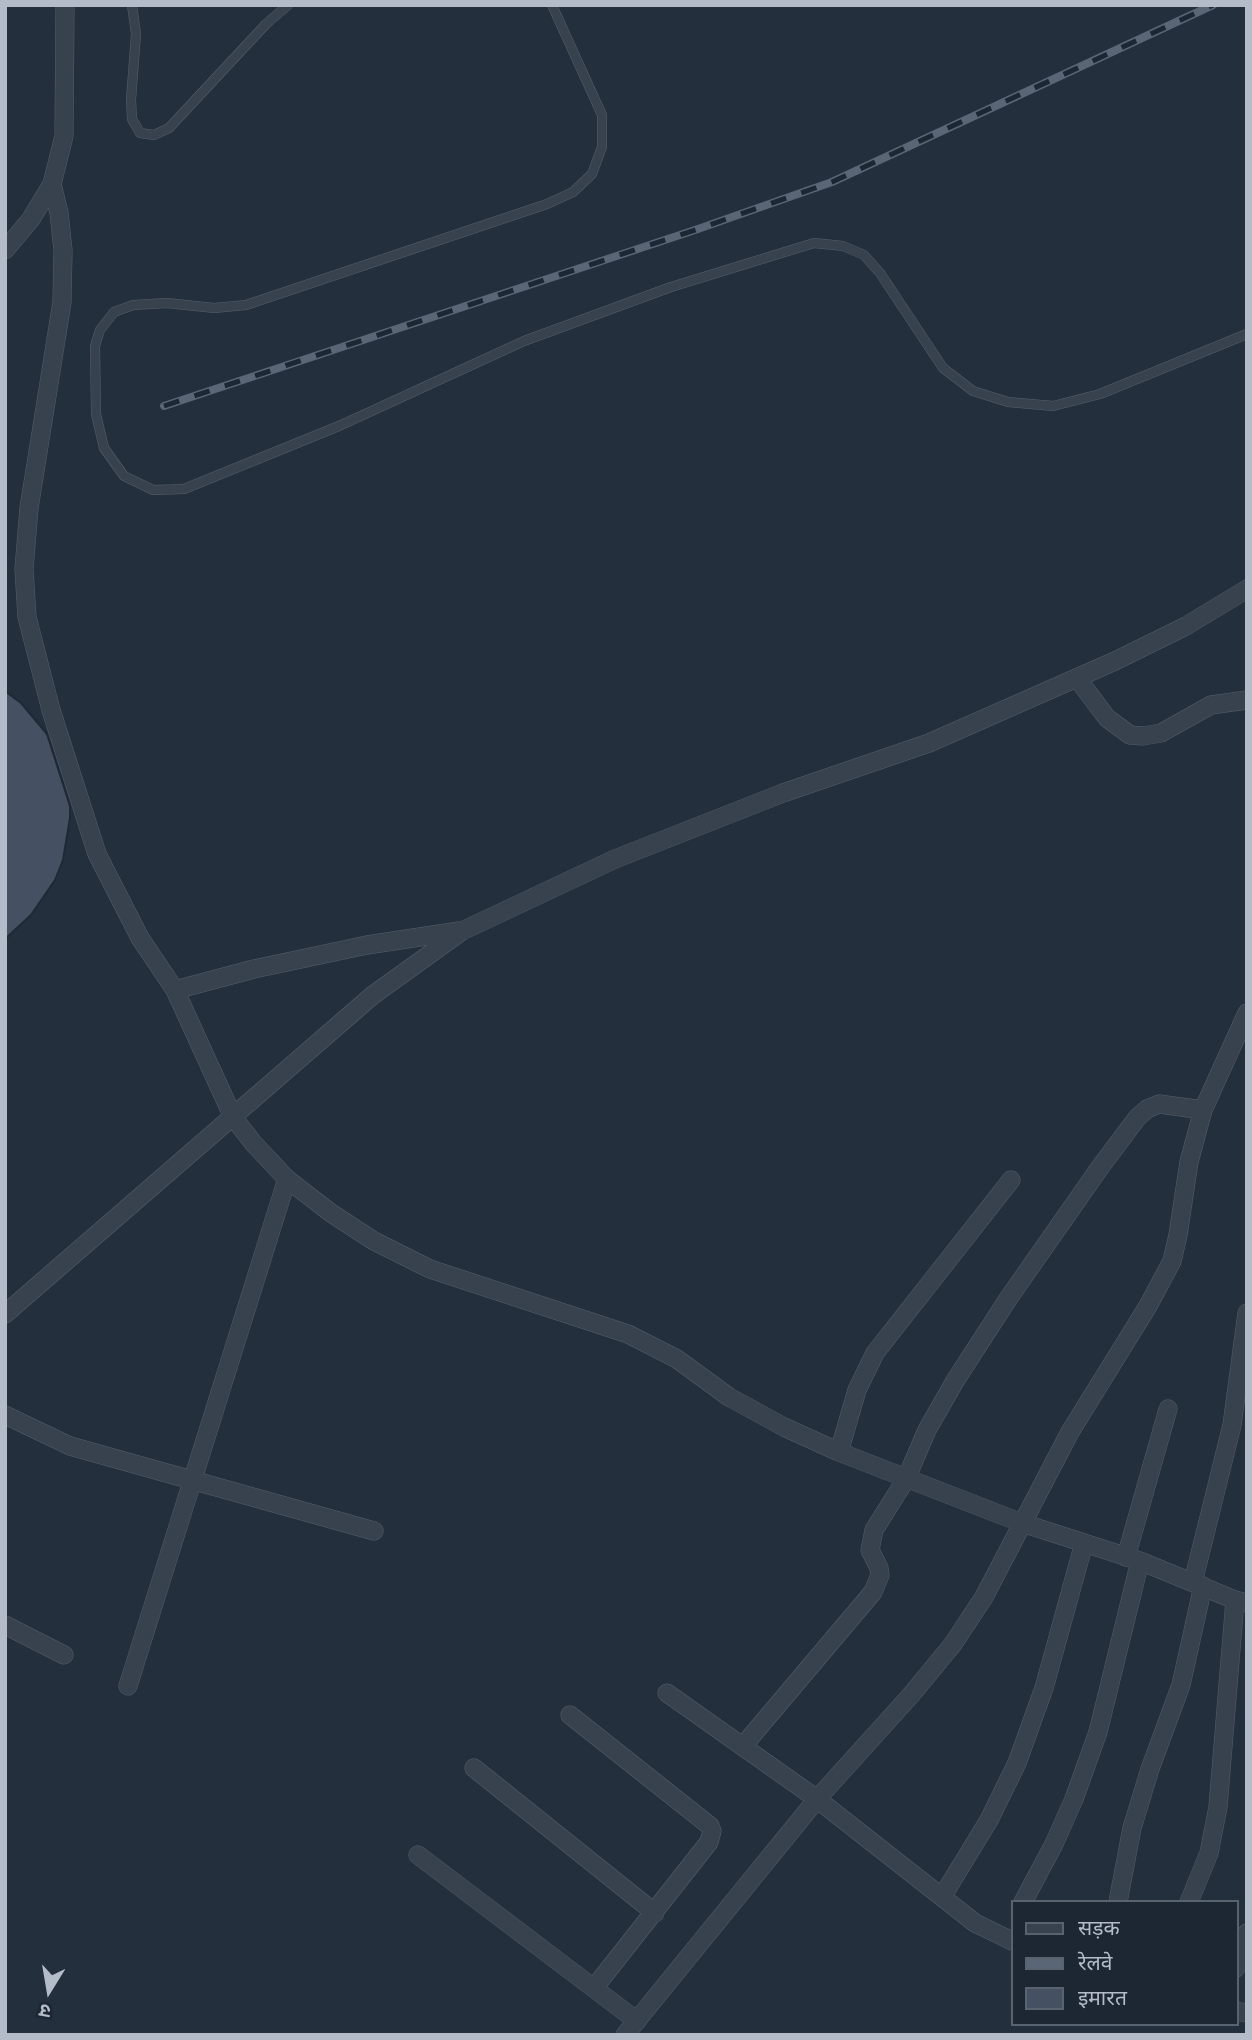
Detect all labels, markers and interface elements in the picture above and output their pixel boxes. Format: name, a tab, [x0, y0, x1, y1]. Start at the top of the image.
legend	[1010, 1900, 1238, 2026]
text: सड़क	[1078, 1914, 1120, 1939]
text: रेलवे	[1078, 1949, 1113, 1974]
north arrow	[14, 1956, 84, 2026]
text: इमारत	[1078, 1984, 1127, 2009]
text: उ	[37, 2000, 53, 2024]

